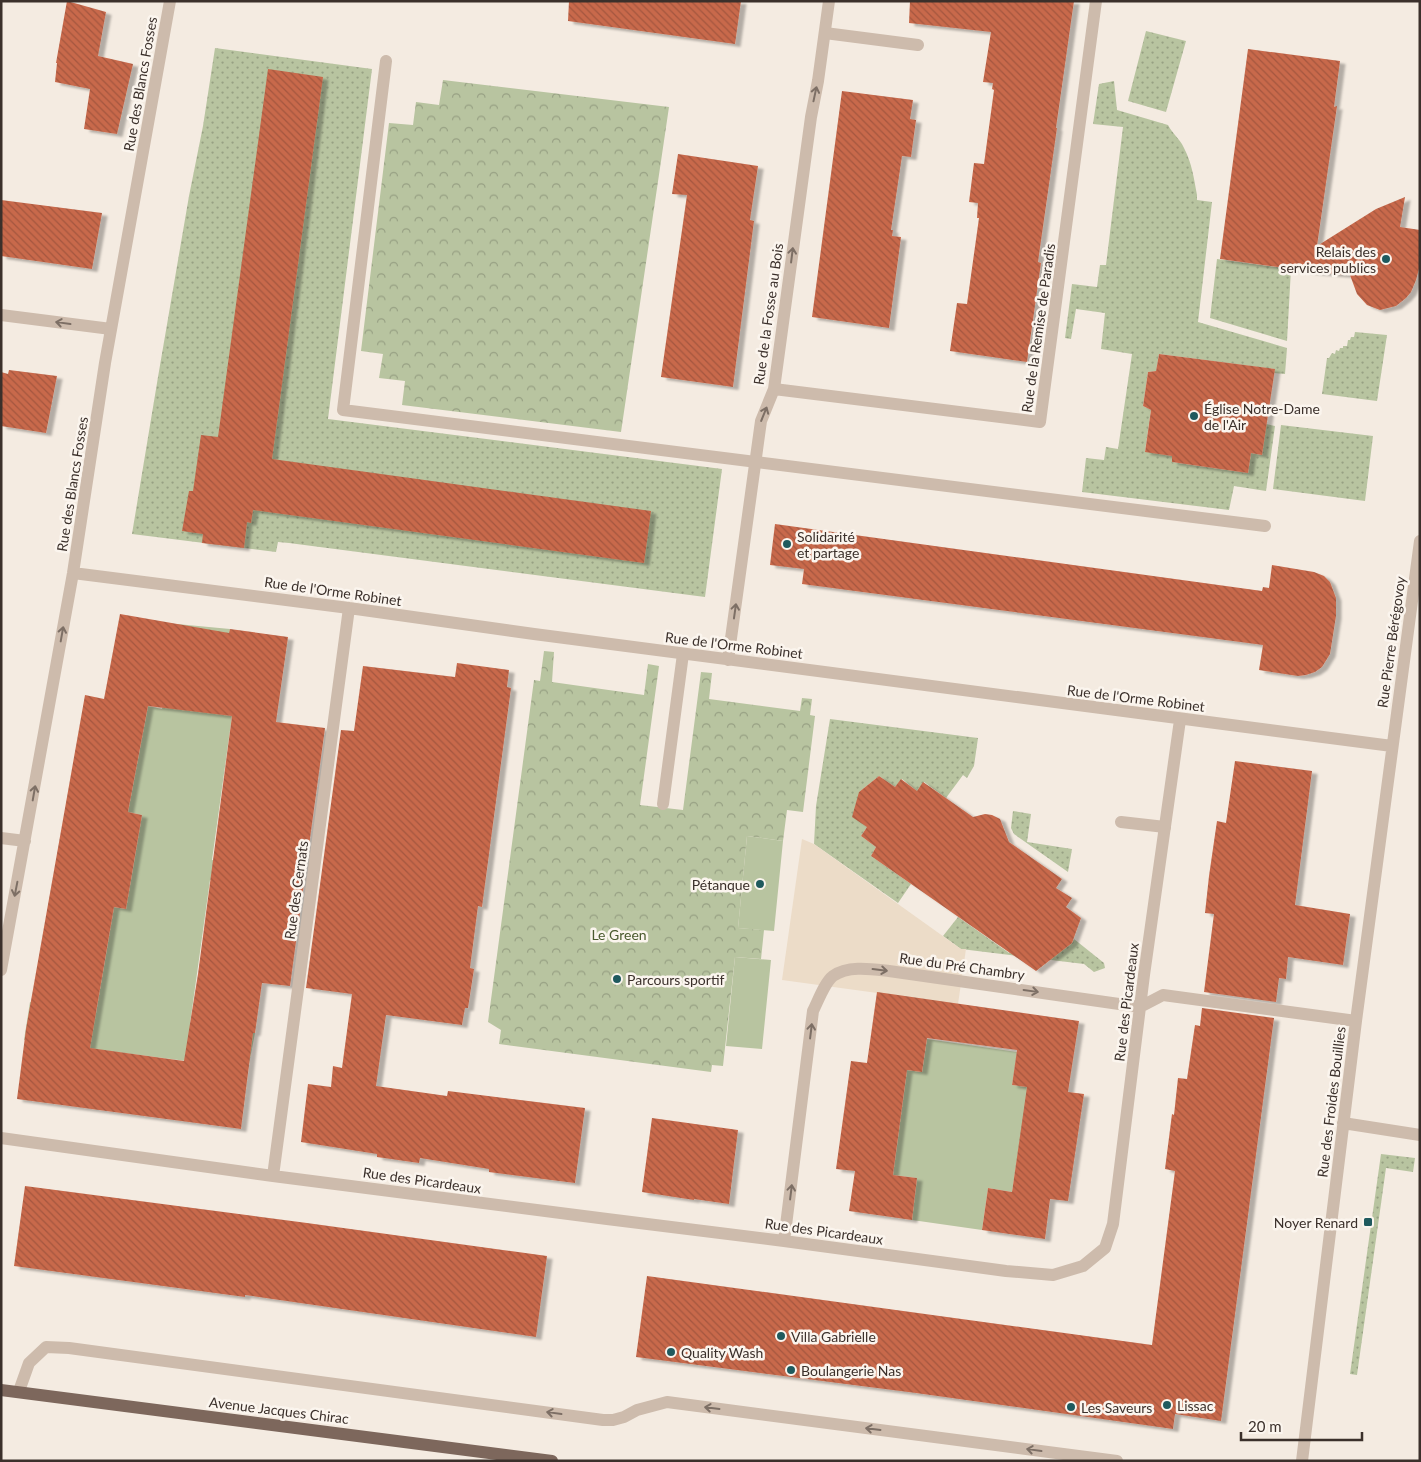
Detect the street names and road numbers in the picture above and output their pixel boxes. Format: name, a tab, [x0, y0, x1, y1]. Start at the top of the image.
street label: Rue des Blancs Fosses	[120, 15, 160, 153]
street label: Rue de la Fosse au Bois	[750, 242, 786, 386]
street label: Rue de la Remise de Paradis	[1018, 242, 1058, 414]
street label: Rue des Blancs Fosses	[53, 415, 91, 553]
street label: Rue de l'Orme Robinet	[263, 573, 403, 609]
street label: Rue Pierre Bérégovoy	[1373, 574, 1409, 709]
street label: Rue de l'Orme Robinet	[664, 628, 804, 662]
street label: Rue de l'Orme Robinet	[1066, 681, 1206, 715]
street label: Rue des Cernats	[281, 839, 311, 941]
street label: Rue des Picardeaux	[1110, 942, 1142, 1062]
street label: Rue du Pré Chambry	[898, 949, 1027, 983]
street label: Rue des Froides Bouillies	[1313, 1026, 1349, 1178]
street label: Rue des Picardeaux	[362, 1163, 482, 1197]
street label: Rue des Picardeaux	[764, 1214, 884, 1248]
street label: Avenue Jacques Chirac	[208, 1393, 350, 1427]

